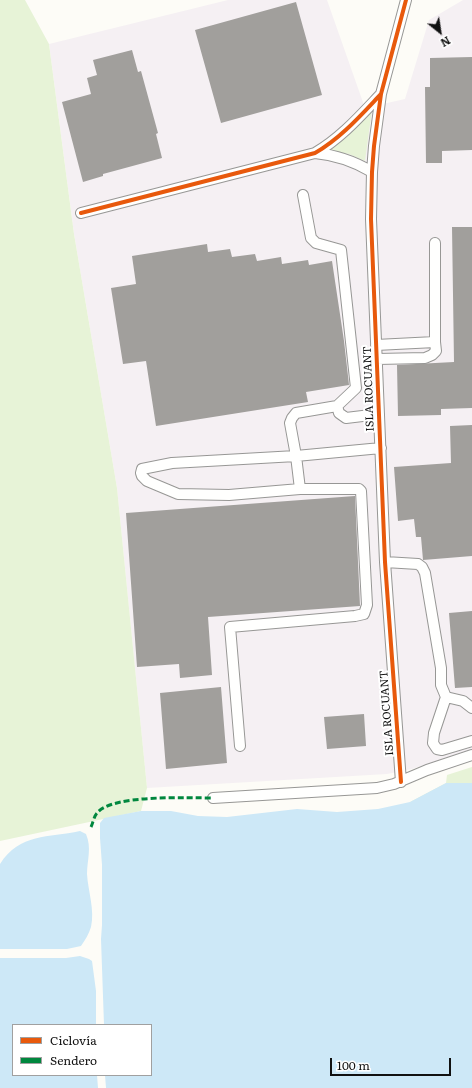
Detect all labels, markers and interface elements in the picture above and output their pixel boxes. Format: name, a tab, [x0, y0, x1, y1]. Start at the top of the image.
north arrow	[420, 12, 460, 52]
text: N	[438, 33, 454, 52]
street label: ISLA ROCUANT	[361, 346, 377, 432]
street label: ISLA ROCUANT	[377, 670, 397, 756]
legend	[12, 1024, 152, 1076]
text: Ciclovía	[50, 1031, 97, 1049]
scale bar	[332, 1050, 453, 1076]
text: Sendero	[50, 1051, 97, 1069]
text: 100 m	[337, 1056, 370, 1074]

